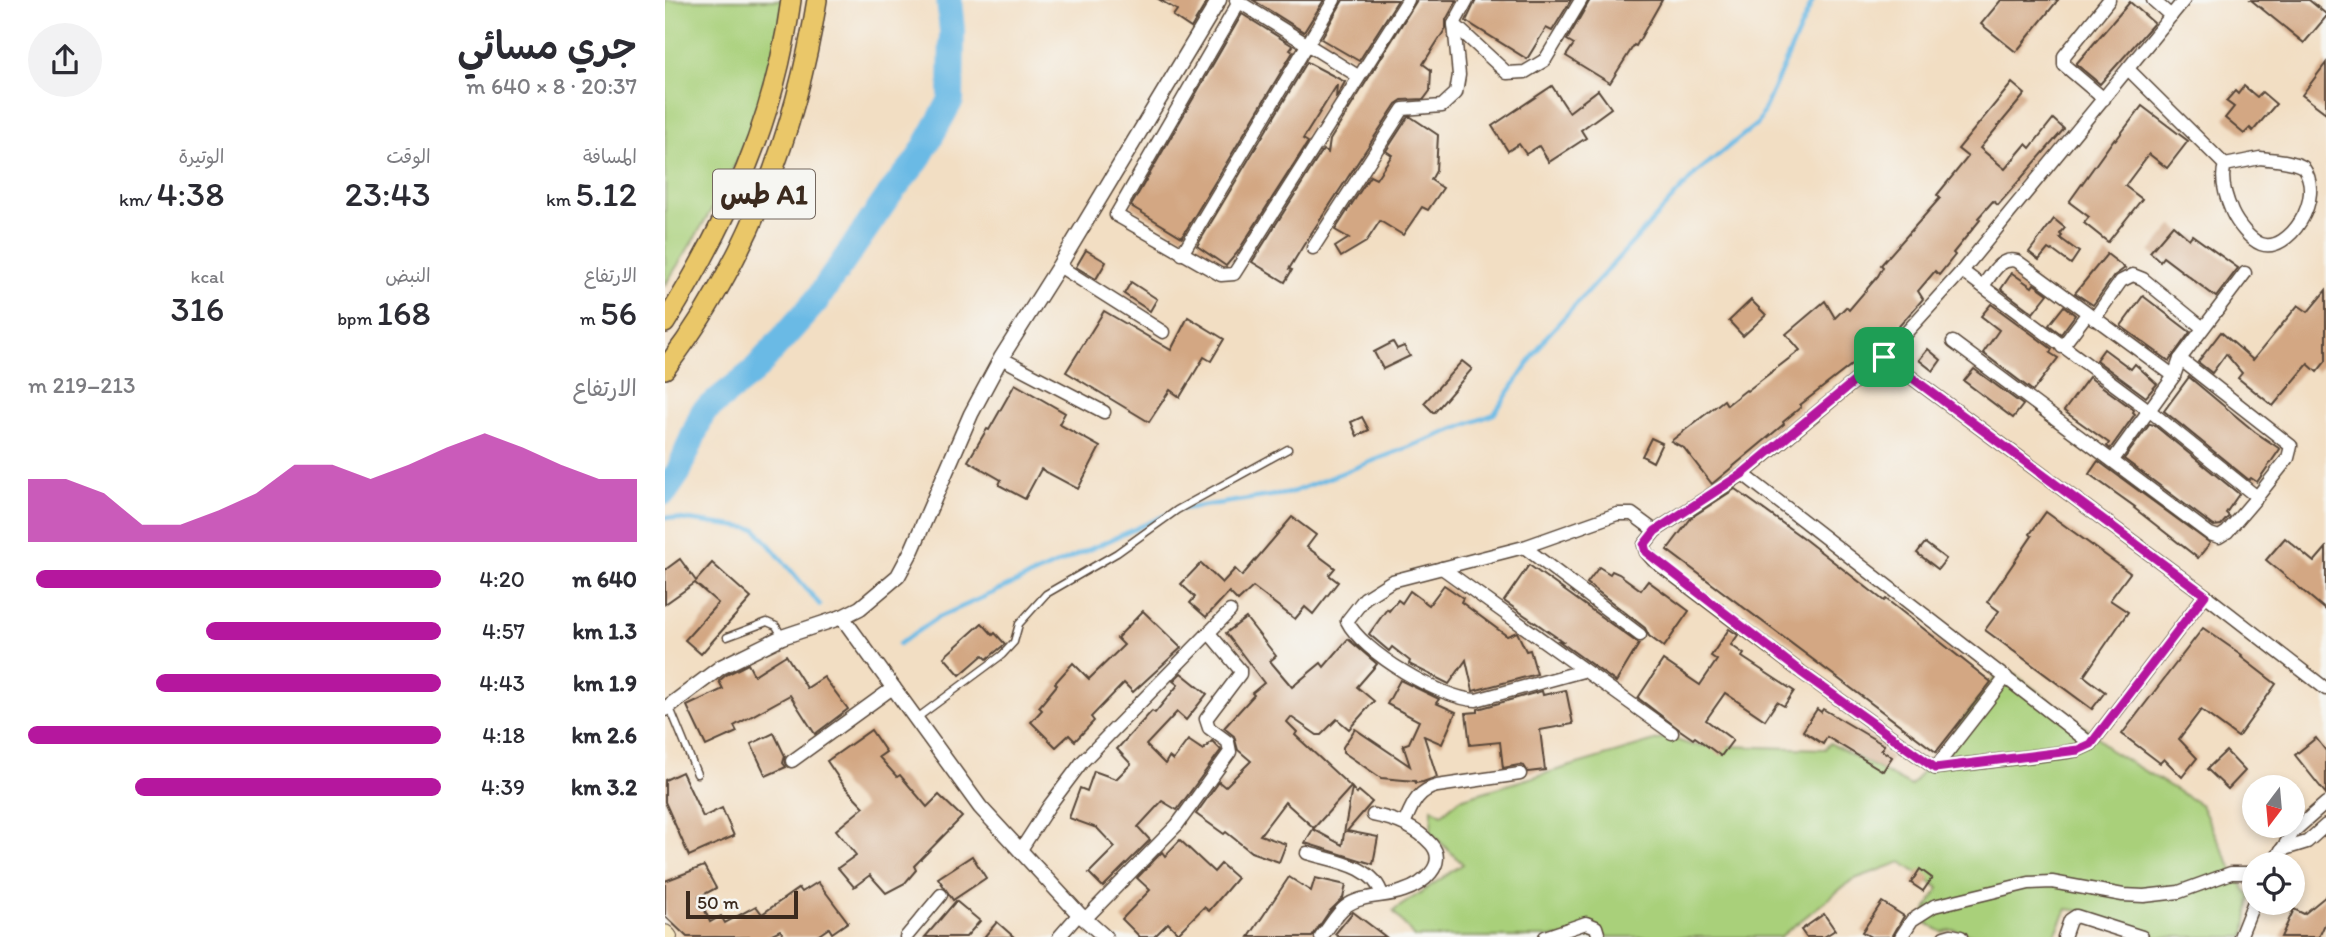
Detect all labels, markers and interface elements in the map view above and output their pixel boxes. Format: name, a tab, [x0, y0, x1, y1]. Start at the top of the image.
button: share	[28, 23, 102, 97]
text: جري مسائي	[457, 23, 637, 69]
text: 20:37 · 8 × 640 m	[466, 72, 637, 100]
text: الوتيرة	[178, 145, 224, 168]
text: الوقت	[386, 145, 431, 168]
text: المسافة	[583, 145, 637, 168]
road number: طس A1	[713, 170, 815, 218]
text: 4:38	[156, 173, 224, 215]
text: 23:43	[345, 173, 431, 215]
text: 5.12	[575, 173, 637, 215]
text: /km	[119, 188, 156, 211]
text: km	[546, 188, 575, 211]
text: النبض	[385, 264, 431, 287]
text: الارتفاع	[584, 264, 637, 287]
text: kcal	[191, 265, 224, 288]
text: 316	[171, 288, 224, 330]
text: 168	[377, 292, 431, 334]
text: 56	[600, 292, 637, 334]
text: bpm	[337, 307, 377, 330]
text: m	[580, 307, 600, 330]
pin	[1854, 327, 1914, 387]
icon: arrive	[1865, 338, 1903, 376]
text: 213–219 m	[28, 371, 136, 399]
text: الارتفاع	[573, 374, 637, 402]
text: 4:20	[479, 565, 525, 593]
text: 640 m	[572, 565, 637, 593]
text: 4:57	[482, 617, 525, 645]
text: 1.3 km	[573, 617, 637, 645]
text: 4:43	[479, 669, 525, 697]
text: 1.9 km	[573, 669, 637, 697]
text: 4:18	[482, 721, 525, 749]
text: 2.6 km	[571, 721, 637, 749]
text: 4:39	[481, 773, 525, 801]
text: 3.2 km	[571, 773, 637, 801]
north arrow	[2242, 775, 2305, 838]
map controls	[2242, 775, 2305, 915]
button: locate	[2242, 852, 2305, 915]
scale bar	[686, 888, 798, 920]
text: 50 m	[697, 891, 739, 914]

